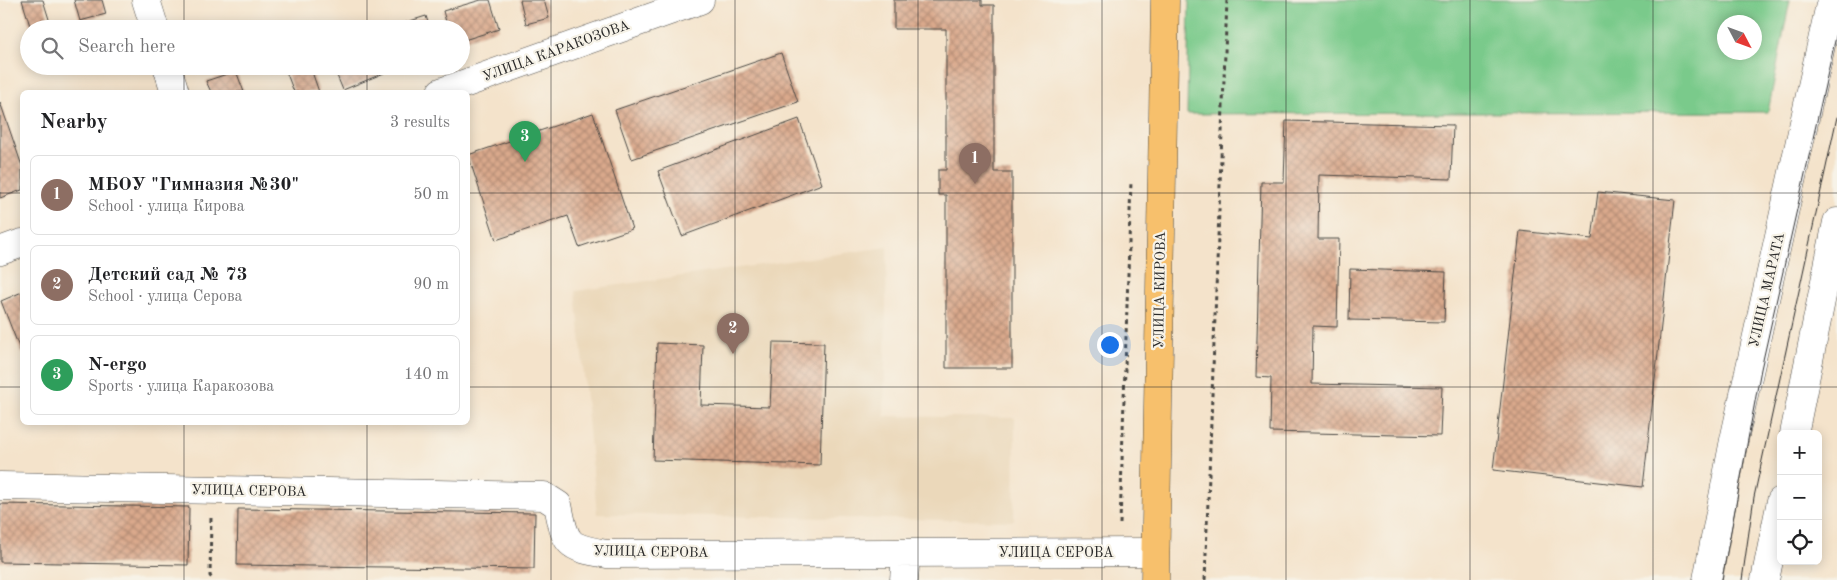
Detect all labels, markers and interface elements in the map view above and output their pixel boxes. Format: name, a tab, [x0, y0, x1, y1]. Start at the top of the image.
north arrow	[1717, 15, 1762, 60]
street label: УЛИЦА КАРАКОЗОВА	[481, 18, 632, 84]
search box	[20, 20, 470, 75]
icon: search	[38, 34, 66, 62]
text: Search here	[78, 38, 175, 57]
text: Nearby	[40, 112, 108, 133]
text: 3 results	[390, 115, 450, 131]
pin: 3	[509, 121, 541, 162]
pin: 1	[959, 143, 991, 184]
text: МБОУ "Гимназия №30"	[88, 176, 299, 195]
text: 1	[52, 187, 62, 203]
text: 50 m	[413, 187, 449, 203]
text: School · улица Кирова	[88, 199, 245, 215]
street label: УЛИЦА КИРОВА	[1152, 231, 1168, 349]
street label: УЛИЦА МАРАТА	[1747, 231, 1787, 349]
text: Детский сад № 73	[88, 266, 248, 285]
text: 2	[52, 277, 62, 293]
text: 90 m	[413, 277, 449, 293]
text: School · улица Серова	[88, 289, 243, 305]
pin: 2	[717, 313, 749, 354]
your location	[1097, 332, 1123, 358]
text: N-ergo	[88, 356, 147, 375]
text: 3	[52, 367, 62, 383]
text: 140 m	[404, 367, 449, 383]
text: Sports · улица Каракозова	[88, 379, 274, 395]
map controls	[1777, 430, 1822, 565]
button: +	[1777, 430, 1822, 475]
button: −	[1777, 475, 1822, 520]
street label: УЛИЦА СЕРОВА	[191, 483, 307, 499]
button: locate	[1777, 520, 1822, 565]
street label: УЛИЦА СЕРОВА	[593, 544, 709, 560]
street label: УЛИЦА СЕРОВА	[998, 546, 1114, 560]

